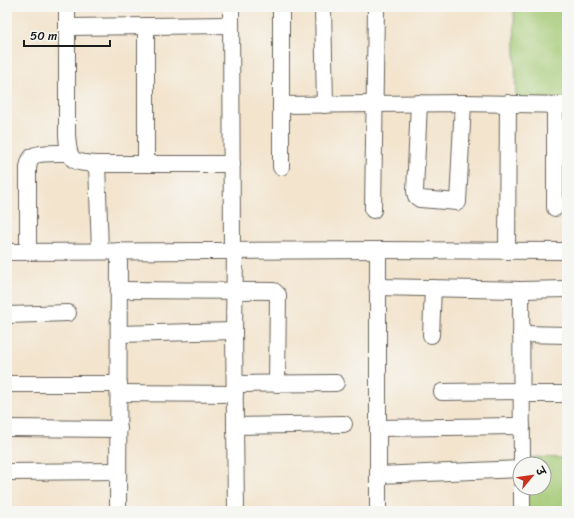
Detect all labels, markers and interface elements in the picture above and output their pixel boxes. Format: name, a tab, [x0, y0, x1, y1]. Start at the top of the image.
scale bar	[24, 22, 110, 48]
text: 50 m	[30, 25, 57, 47]
north arrow	[512, 456, 552, 496]
text: उ	[530, 463, 551, 481]

